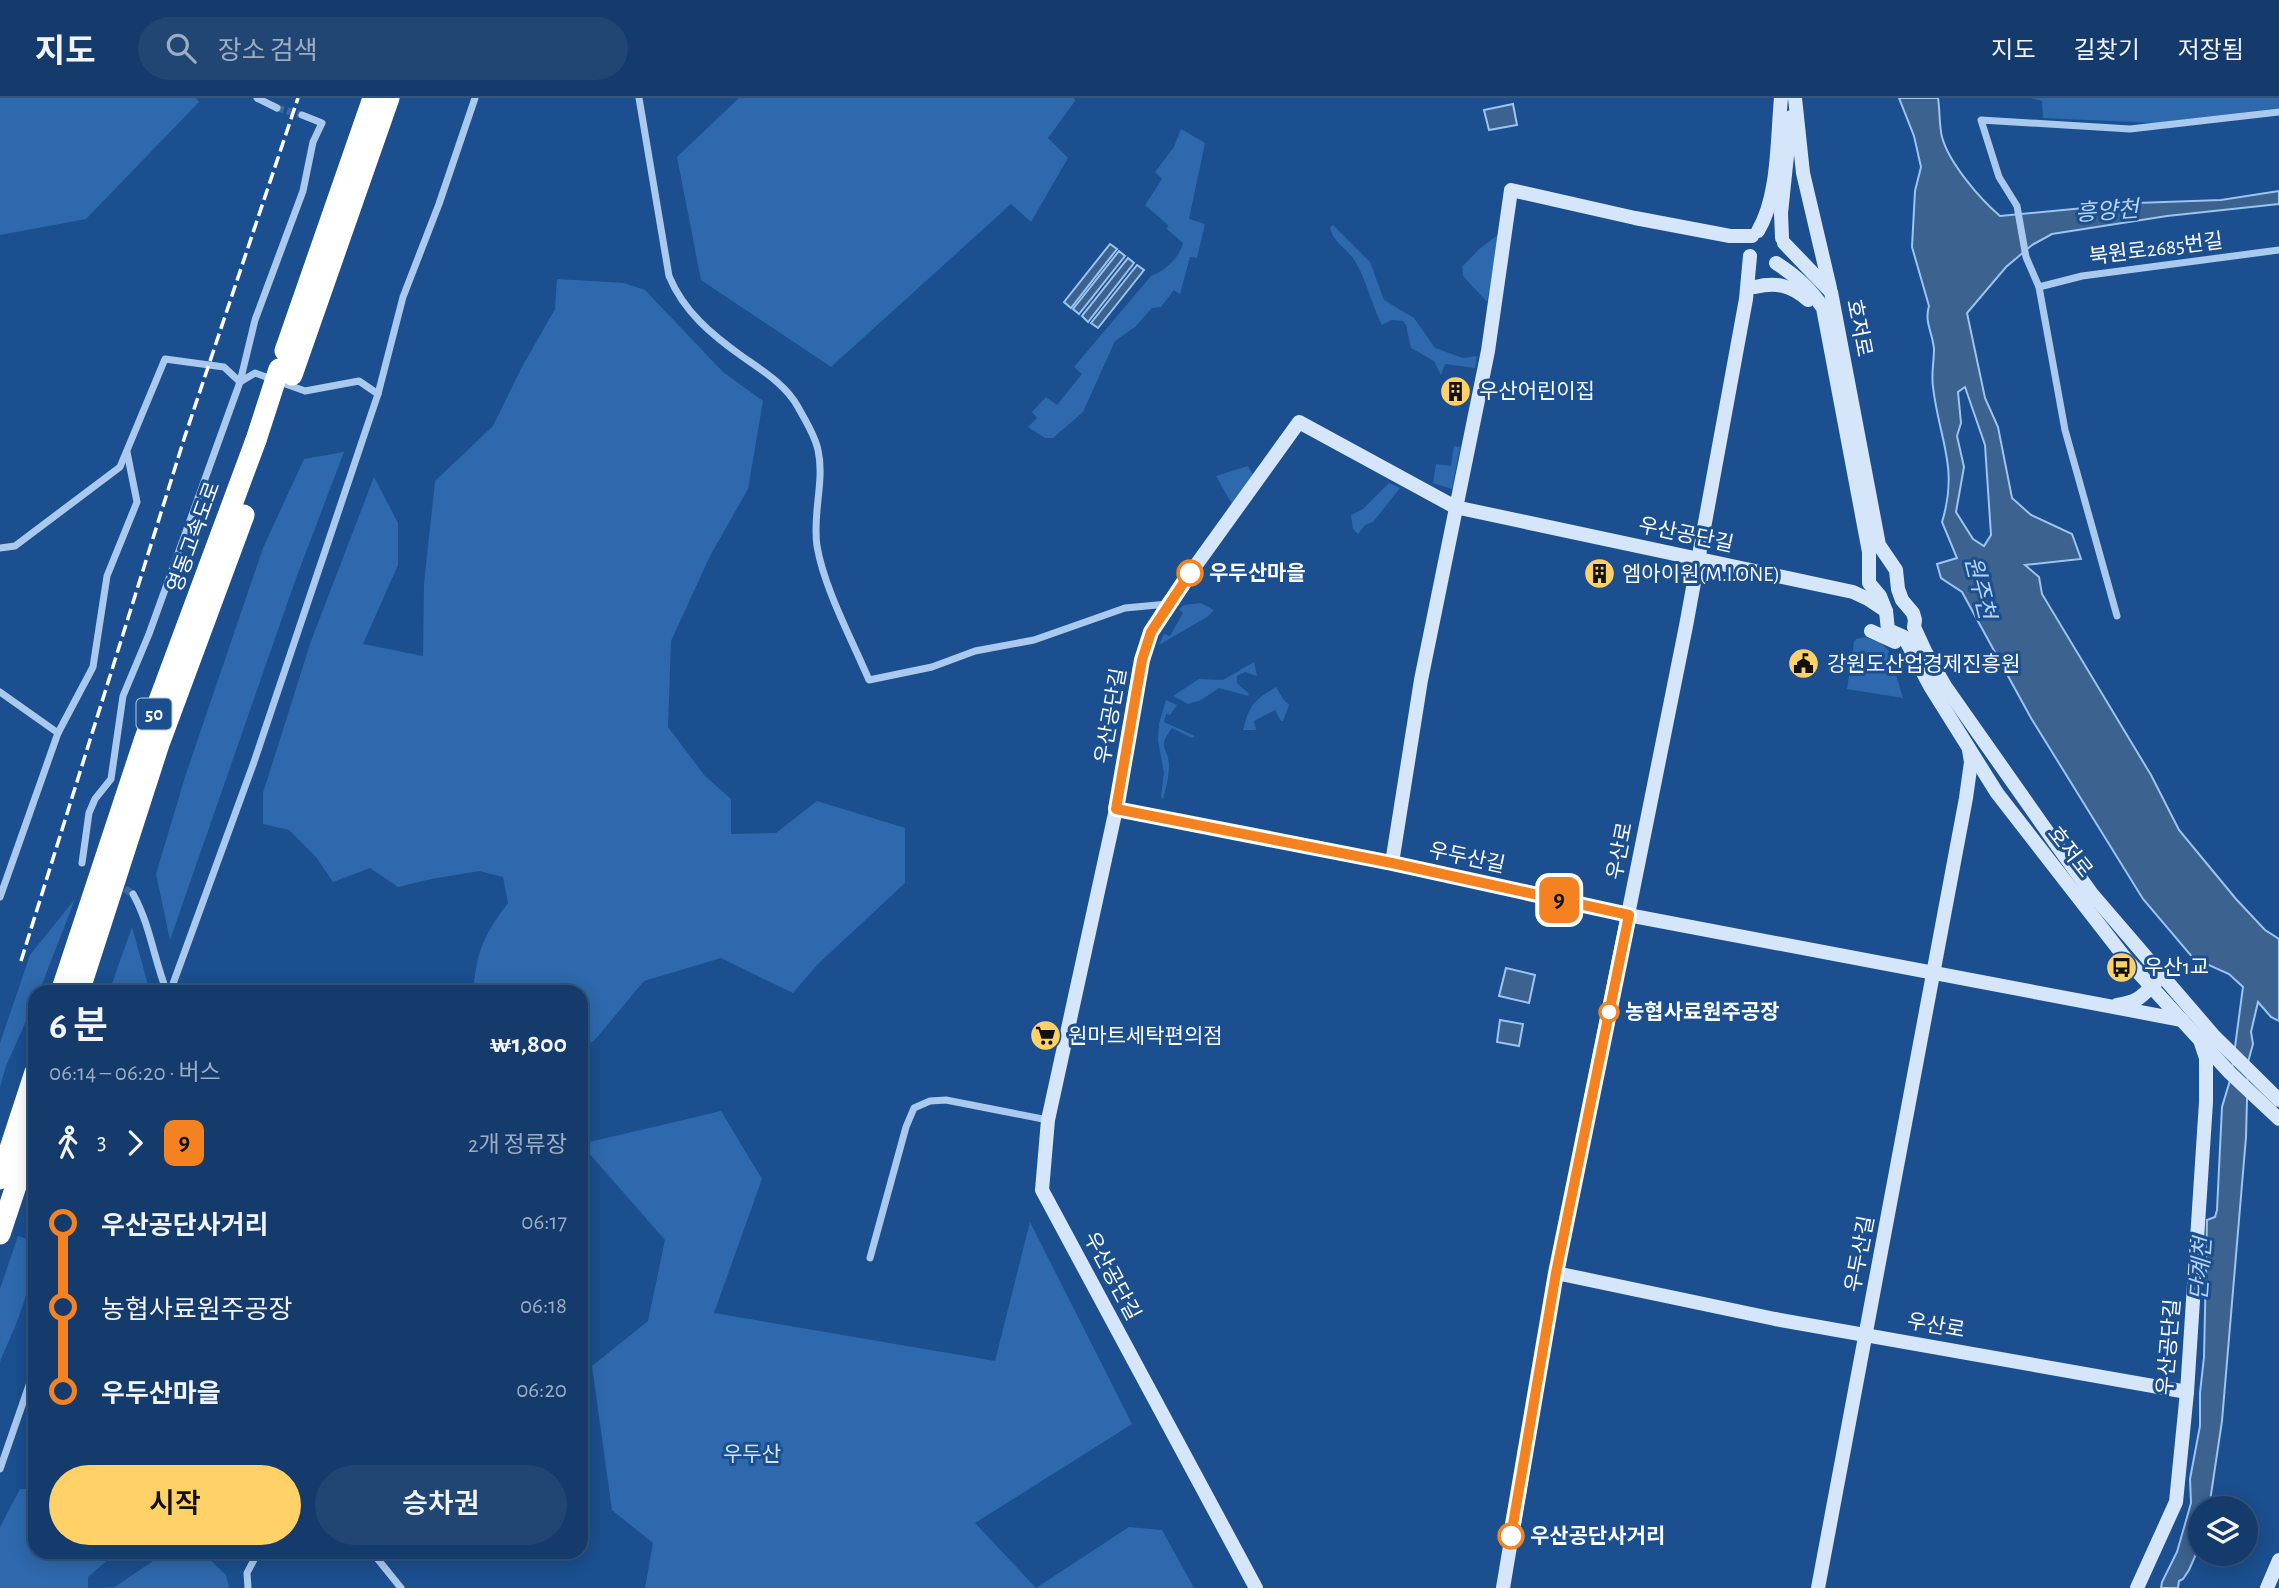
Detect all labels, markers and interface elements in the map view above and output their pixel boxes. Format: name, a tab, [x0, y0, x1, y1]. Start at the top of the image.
search box	[138, 17, 628, 80]
icon: search	[162, 29, 200, 67]
text: 지도	[35, 36, 96, 69]
text: 장소 검색	[218, 38, 318, 64]
text: 지도	[1991, 39, 2036, 63]
text: 길찾기	[2074, 39, 2140, 63]
text: 저장됨	[2178, 39, 2244, 63]
water label: 흥양천	[2074, 196, 2142, 226]
street label: 북원로2685번길	[2088, 229, 2224, 268]
street label: 호저로	[1843, 297, 1876, 358]
building icon: 우산어린이집	[1439, 374, 1473, 408]
place label: 우산어린이집	[1479, 380, 1595, 402]
street label: 영동고속도로	[163, 479, 224, 595]
street label: 우산공단길	[1637, 514, 1736, 555]
water label: 원주천	[1960, 554, 1999, 624]
building icon: 엠아이원(M.I.ONE)	[1582, 557, 1616, 591]
marker: 우두산마을	[1177, 560, 1203, 586]
place label: 우두산마을	[1209, 562, 1306, 584]
place label: 엠아이원(M.I.ONE)	[1622, 563, 1780, 585]
public building icon: 강원도산업경제진흥원	[1787, 647, 1821, 681]
place label: 강원도산업경제진흥원	[1827, 653, 2020, 675]
street label: 우산공단길	[1091, 666, 1130, 765]
road number: 50	[136, 698, 172, 730]
street label: 우산로	[1603, 820, 1636, 881]
street label: 호저로	[2044, 822, 2097, 881]
street label: 우두산길	[1427, 839, 1507, 876]
line badge: 9	[1536, 877, 1582, 923]
text: 9	[1553, 888, 1565, 912]
bus stop icon: 우산1교	[2104, 950, 2138, 984]
place label: 우산1교	[2144, 956, 2209, 978]
place label: 농협사료원주공장	[1625, 1001, 1780, 1023]
marker: 농협사료원주공장	[1599, 1002, 1619, 1022]
text: 6 분	[49, 1008, 108, 1046]
supermarket icon: 원마트세탁편의점	[1028, 1019, 1062, 1053]
place label: 원마트세탁편의점	[1068, 1025, 1223, 1047]
text: ₩1,800	[489, 1031, 567, 1057]
text: 06:14 – 06:20 · 버스	[49, 1062, 221, 1085]
icon: walk	[49, 1124, 87, 1162]
icon: forward	[116, 1124, 154, 1162]
text: 3	[97, 1131, 106, 1154]
text: 9	[178, 1131, 190, 1155]
text: 2개 정류장	[468, 1134, 567, 1157]
text: 06:17	[521, 1211, 567, 1234]
text: 우산공단사거리	[101, 1213, 268, 1239]
street label: 우두산길	[1841, 1214, 1878, 1294]
street label: 우산공단길	[1080, 1228, 1145, 1324]
water label: 단계천	[2186, 1234, 2216, 1301]
text: 06:18	[520, 1295, 567, 1318]
text: 농협사료원주공장	[101, 1297, 292, 1323]
street label: 우산공단길	[2153, 1298, 2184, 1396]
street label: 우산로	[1906, 1310, 1967, 1341]
text: 06:20	[516, 1379, 567, 1402]
text: 우두산마을	[101, 1381, 221, 1407]
park label: 우두산	[723, 1443, 781, 1465]
button: 시작	[49, 1465, 301, 1545]
button: 승차권	[315, 1465, 567, 1545]
map controls	[2188, 1496, 2258, 1566]
button: layers	[2188, 1496, 2258, 1566]
marker: 우산공단사거리	[1498, 1523, 1524, 1549]
place label: 우산공단사거리	[1530, 1525, 1665, 1547]

